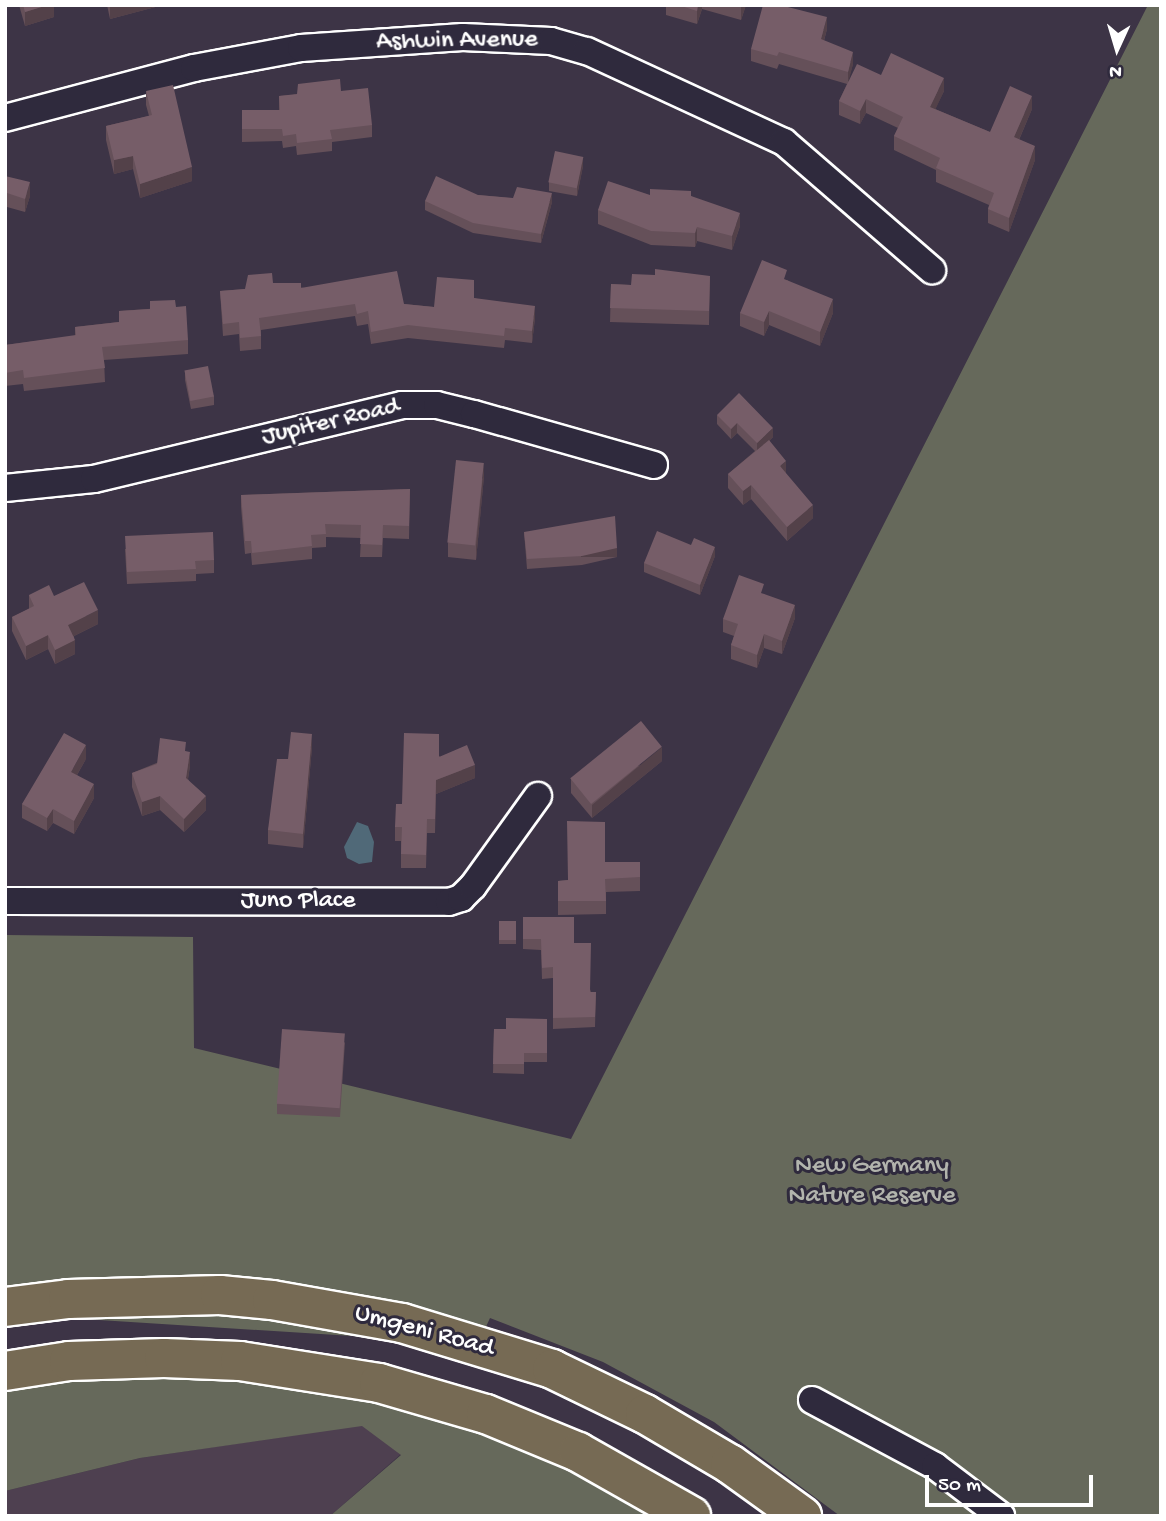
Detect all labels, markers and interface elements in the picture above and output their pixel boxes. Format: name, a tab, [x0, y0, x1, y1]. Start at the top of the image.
north arrow	[1082, 14, 1152, 84]
street label: Ashwin Avenue	[376, 25, 538, 59]
text: N	[1109, 59, 1122, 82]
street label: Jupiter Road	[259, 392, 403, 454]
street label: Juno Place	[241, 886, 355, 918]
park label: New Germany Nature Reserve	[788, 1151, 956, 1212]
street label: Umgeni Road	[351, 1298, 497, 1366]
scale bar	[928, 1462, 1096, 1506]
text: 50 m	[938, 1474, 981, 1499]

